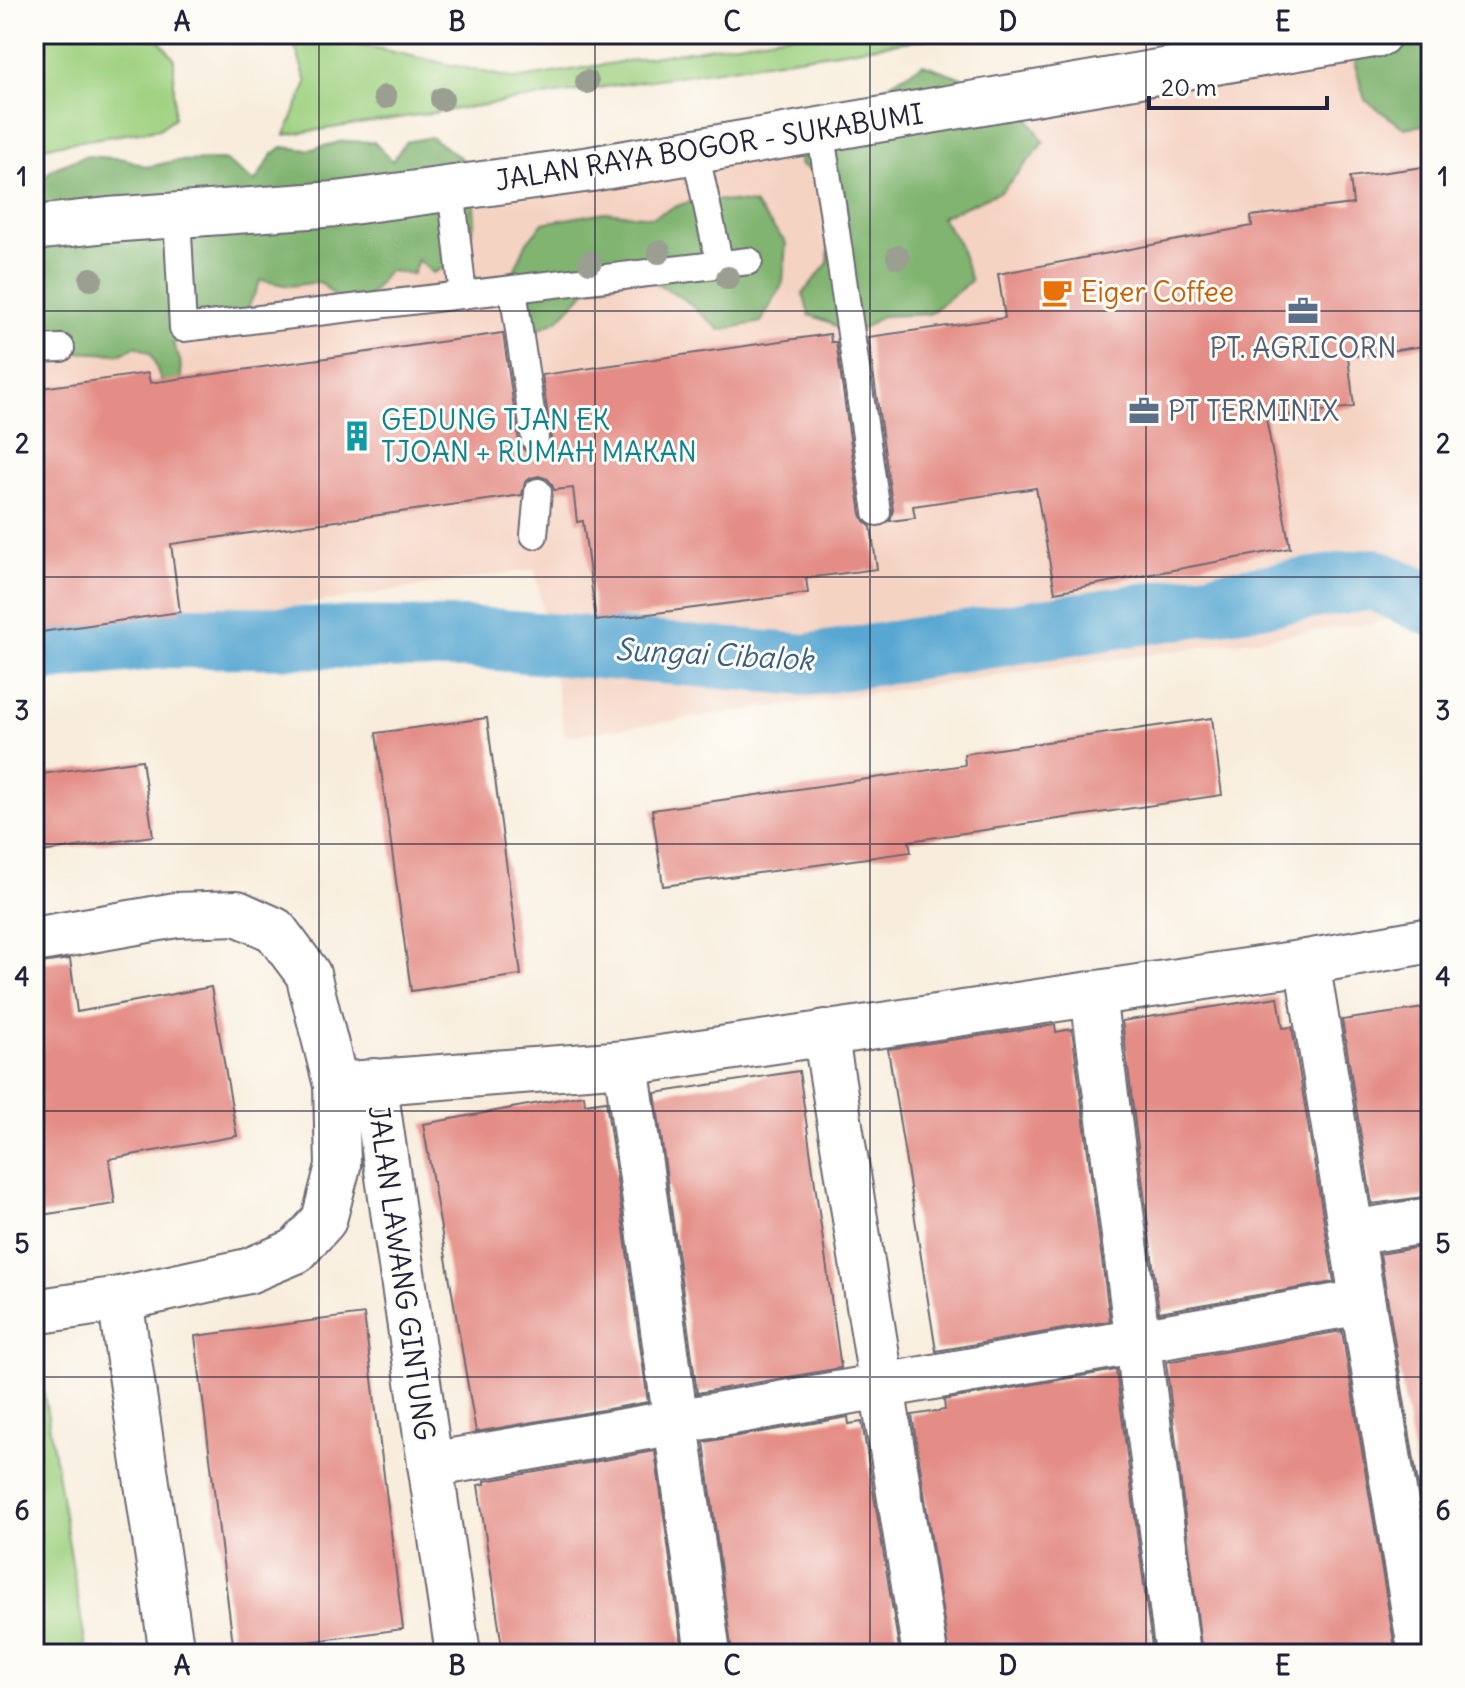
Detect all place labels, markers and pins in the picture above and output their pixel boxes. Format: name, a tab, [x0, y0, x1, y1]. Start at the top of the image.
place label: Eiger Coffee	[1081, 274, 1234, 310]
cafe icon: Eiger Coffee	[1040, 275, 1074, 309]
office icon: PT. AGRICORN	[1286, 294, 1320, 328]
place label: PT. AGRICORN	[1209, 330, 1397, 366]
place label: PT TERMINIX	[1168, 393, 1340, 429]
office icon: PT TERMINIX	[1127, 394, 1161, 428]
place label: GEDUNG TJAN EK TJOAN + RUMAH MAKAN	[381, 402, 697, 470]
building icon: GEDUNG TJAN EK TJOAN + RUMAH MAKAN	[340, 419, 374, 453]

